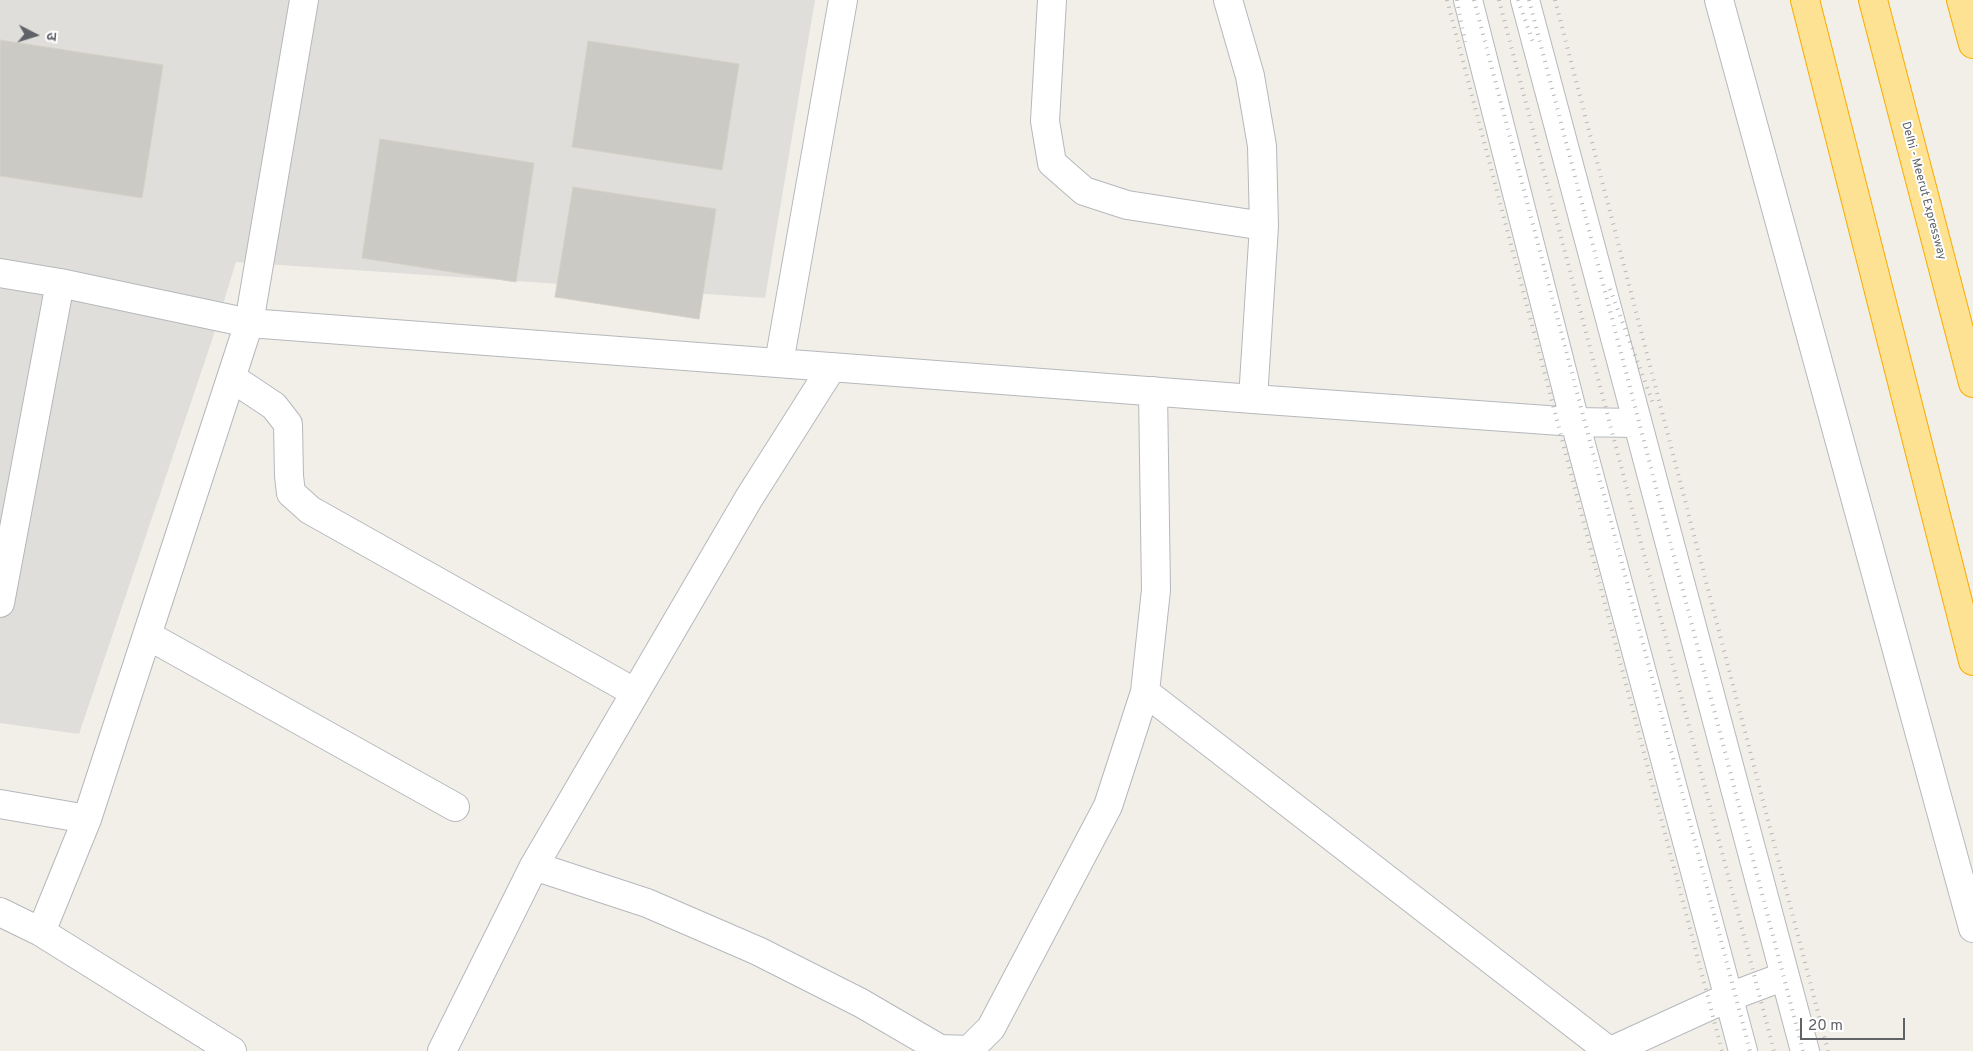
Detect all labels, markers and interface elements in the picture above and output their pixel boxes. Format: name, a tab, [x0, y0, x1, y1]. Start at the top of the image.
north arrow	[10, 10, 60, 60]
text: उ	[42, 32, 59, 41]
street label: Delhi - Meerut Expressway	[1898, 120, 1948, 262]
scale bar	[1803, 1008, 1908, 1040]
text: 20 m	[1808, 1017, 1843, 1036]

